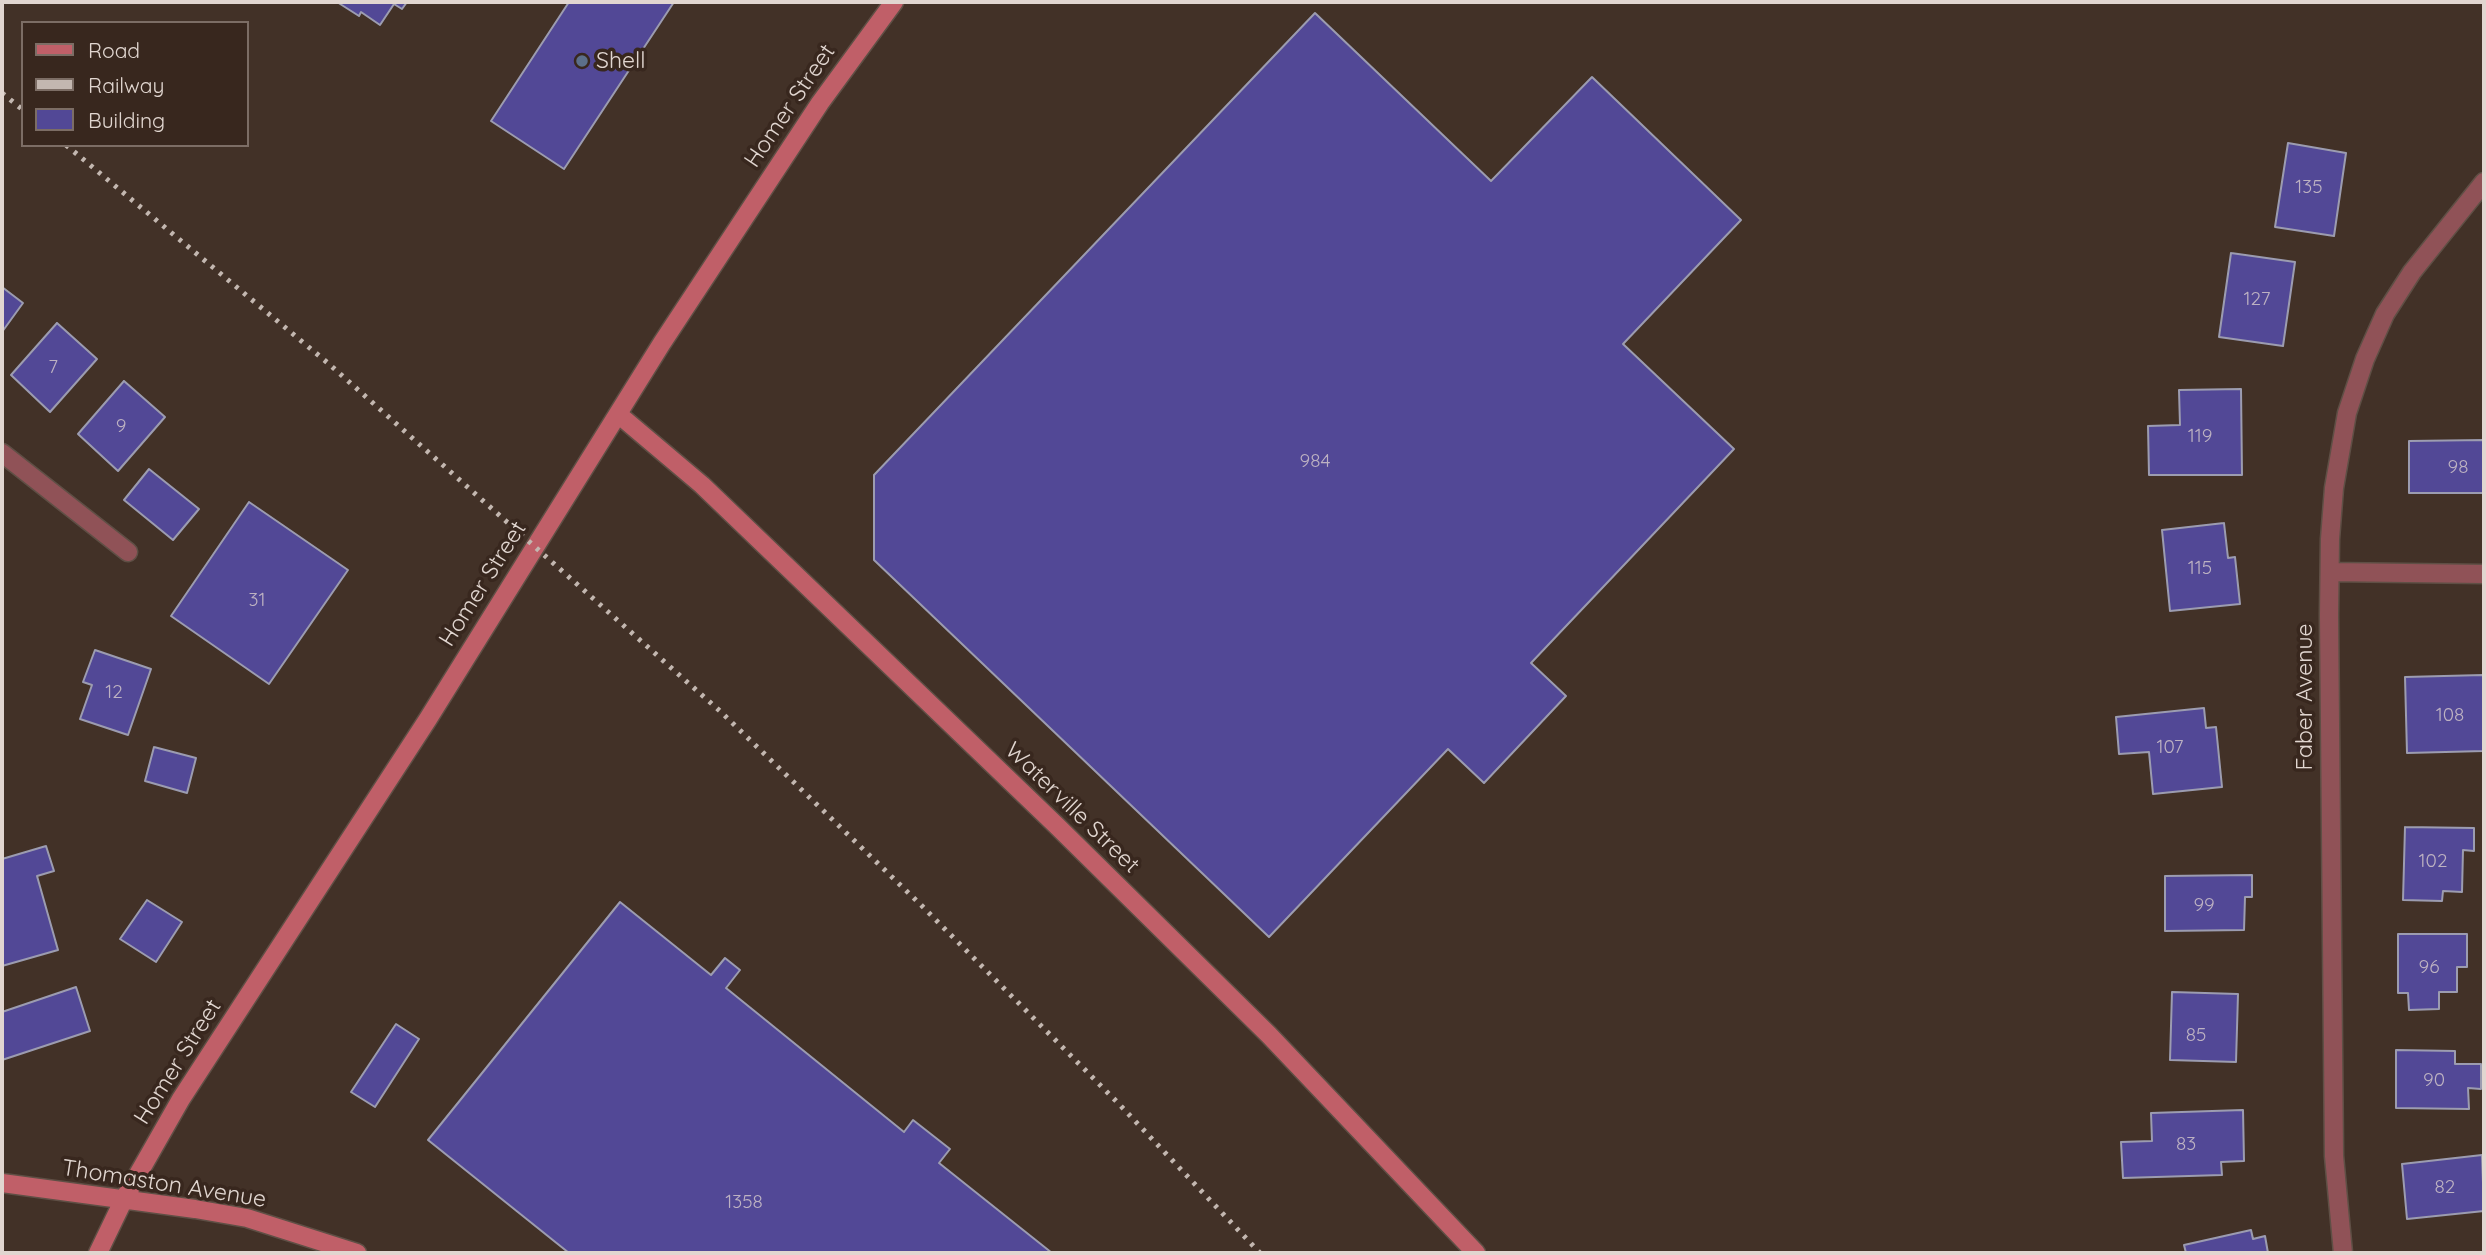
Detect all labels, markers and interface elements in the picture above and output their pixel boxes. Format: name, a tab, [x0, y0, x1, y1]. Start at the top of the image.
legend	[21, 21, 248, 147]
text: Road	[88, 37, 140, 63]
street label: Homer Street	[739, 39, 841, 173]
place label: Shell	[596, 47, 646, 75]
marker: Shell	[574, 53, 590, 69]
text: Railway	[88, 72, 164, 98]
text: Building	[88, 107, 165, 133]
house number: 135	[2295, 176, 2323, 198]
house number: 127	[2244, 288, 2270, 310]
house number: 7	[48, 356, 58, 378]
house number: 9	[116, 415, 126, 437]
house number: 119	[2188, 425, 2212, 447]
house number: 984	[1300, 450, 1330, 472]
house number: 98	[2448, 456, 2468, 478]
street label: Homer Street	[434, 516, 532, 652]
house number: 115	[2188, 557, 2212, 579]
house number: 31	[249, 589, 265, 611]
street label: Faber Avenue	[2291, 623, 2319, 771]
house number: 12	[105, 681, 123, 703]
house number: 108	[2436, 704, 2464, 726]
house number: 107	[2156, 736, 2184, 758]
street label: Waterville Street	[999, 737, 1145, 879]
house number: 102	[2419, 850, 2447, 872]
house number: 99	[2193, 894, 2215, 916]
house number: 96	[2419, 956, 2439, 978]
street label: Homer Street	[129, 994, 227, 1130]
house number: 85	[2186, 1024, 2206, 1046]
house number: 90	[2423, 1069, 2445, 1091]
house number: 83	[2176, 1133, 2196, 1155]
street label: Thomaston Avenue	[60, 1154, 268, 1214]
house number: 82	[2435, 1176, 2455, 1198]
house number: 1358	[725, 1191, 763, 1213]

